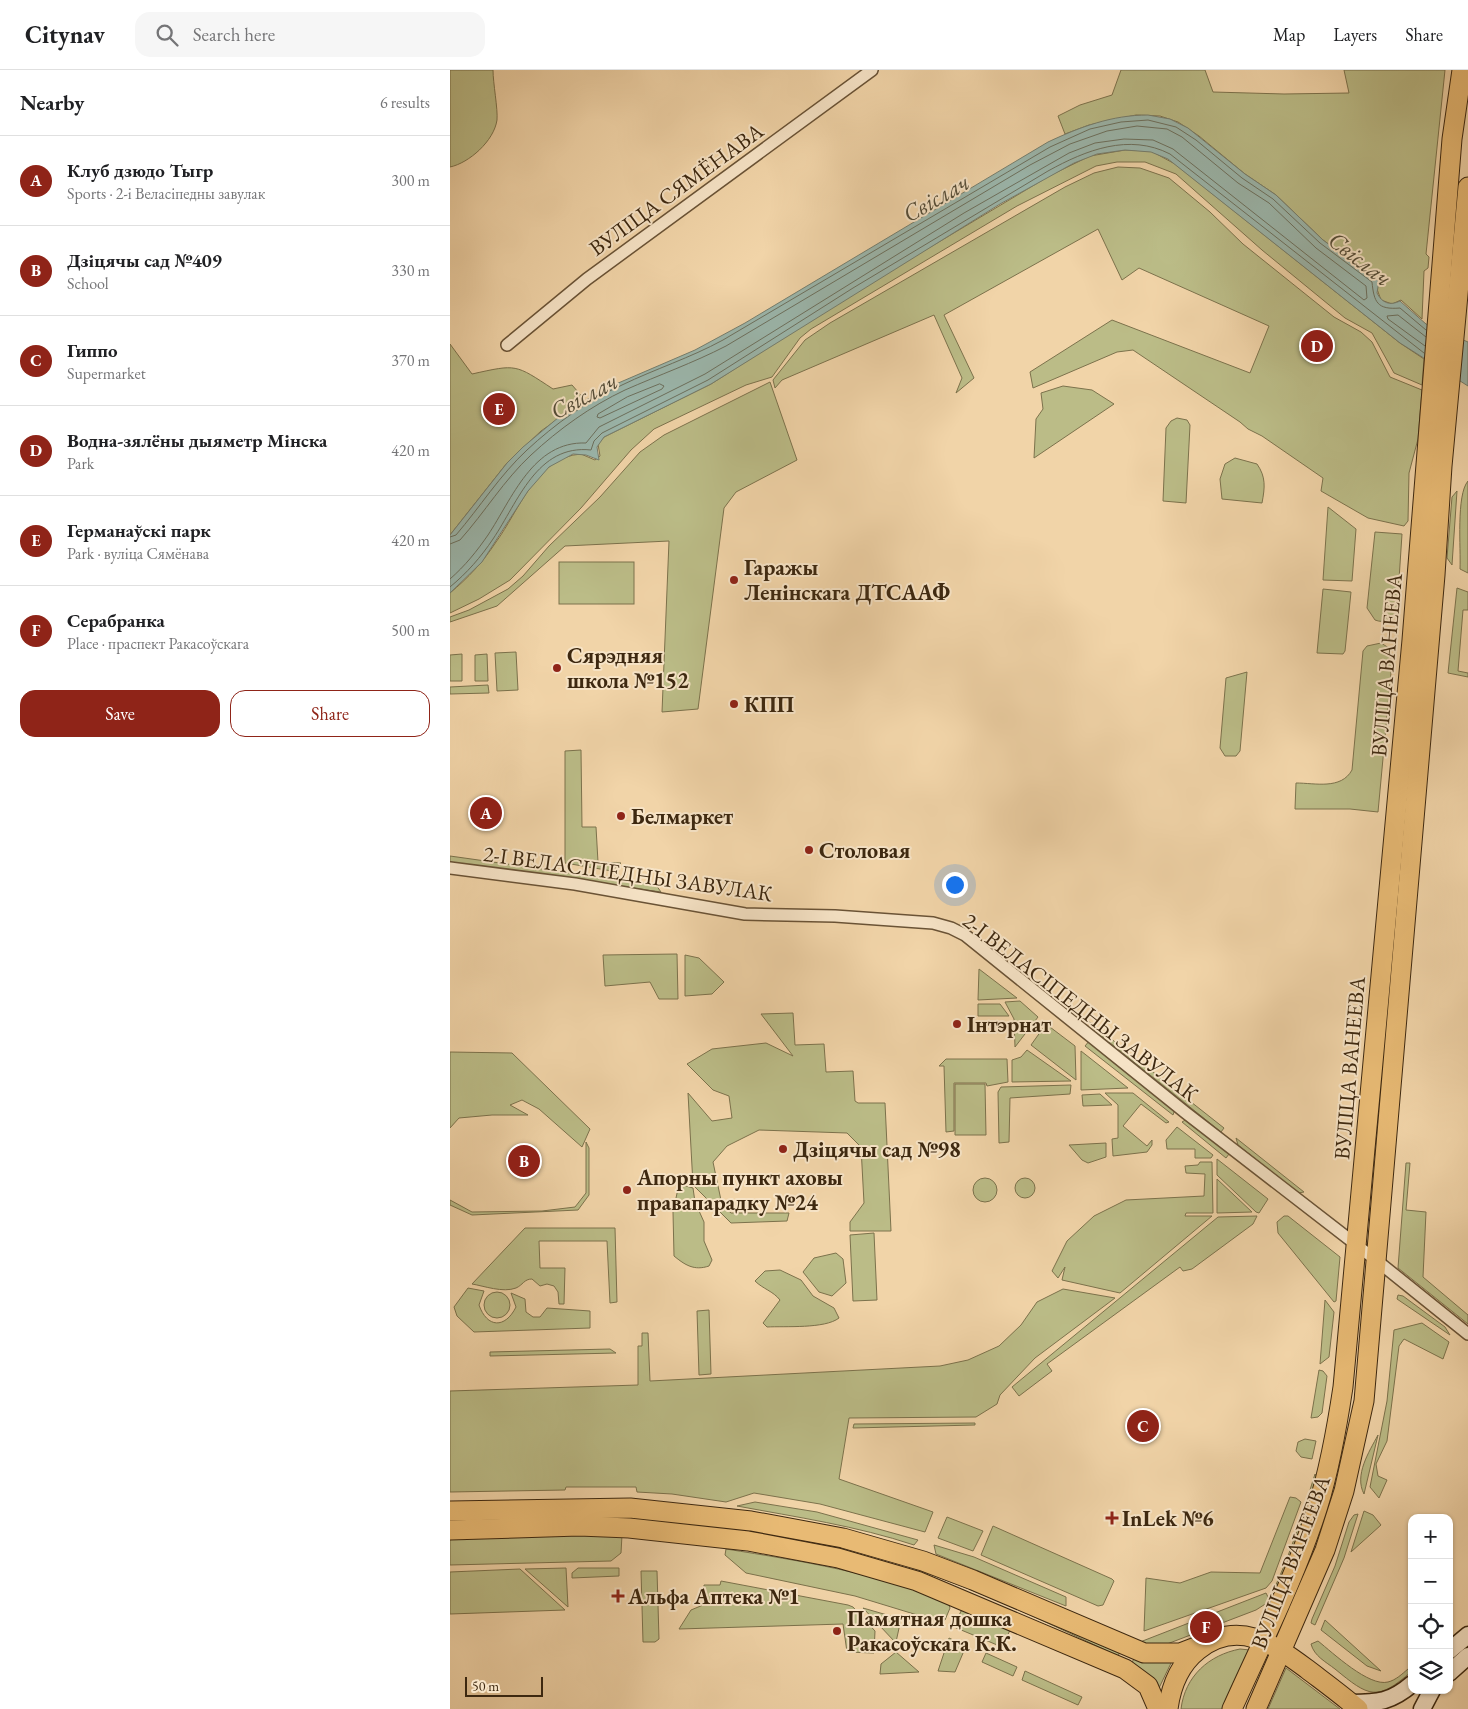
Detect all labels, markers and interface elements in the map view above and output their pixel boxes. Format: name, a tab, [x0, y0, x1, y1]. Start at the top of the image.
search box	[135, 12, 485, 57]
text: Citynav	[25, 19, 105, 50]
icon: search	[153, 21, 181, 49]
text: Search here	[193, 22, 275, 47]
text: Map	[1273, 23, 1305, 46]
text: Layers	[1333, 23, 1377, 46]
text: Share	[1405, 23, 1443, 46]
text: Nearby	[20, 89, 84, 116]
text: 6 results	[380, 92, 430, 113]
street label: ВУЛІЦА СЯМЁНАВА	[583, 116, 770, 262]
text: Клуб дзюдо Тыгр	[67, 158, 213, 183]
water label: Свіслач	[897, 166, 975, 229]
text: A	[30, 170, 42, 191]
text: 300 m	[391, 170, 430, 191]
text: Sports · 2-і Веласіпедны завулак	[67, 183, 265, 204]
water label: Свіслач	[1322, 224, 1398, 293]
text: Дзіцячы сад №409	[67, 248, 222, 273]
text: B	[31, 260, 41, 281]
text: 330 m	[391, 260, 430, 281]
text: School	[67, 273, 109, 294]
pin: D	[1301, 327, 1333, 365]
text: Гиппо	[67, 338, 118, 363]
text: C	[30, 350, 42, 371]
text: 370 m	[391, 350, 430, 371]
text: Supermarket	[67, 363, 146, 384]
water label: Свіслач	[545, 365, 623, 426]
pin: E	[483, 390, 515, 428]
text: Водна-зялёны дыяметр Мінска	[67, 428, 327, 453]
text: D	[30, 440, 42, 461]
text: 420 m	[391, 440, 430, 461]
text: Park	[67, 453, 94, 474]
text: Германаўскі парк	[67, 518, 211, 543]
text: E	[31, 530, 41, 551]
text: 420 m	[391, 530, 430, 551]
text: Park · вуліца Сямёнава	[67, 543, 209, 564]
place label: Гаражы Ленінскага ДТСААФ	[744, 553, 951, 607]
street label: ВУЛІЦА ВАНЕЕВА	[1364, 571, 1409, 758]
marker: Гаражы Ленінскага ДТСААФ	[728, 574, 740, 586]
text: Серабранка	[67, 608, 165, 633]
text: F	[32, 620, 40, 641]
text: 500 m	[391, 620, 430, 641]
text: Place · праспект Ракасоўскага	[67, 633, 249, 654]
place label: Сярэдняя школа №152	[567, 641, 689, 695]
marker: Сярэдняя школа №152	[551, 662, 563, 674]
button: Save	[20, 690, 220, 737]
button: Share	[230, 690, 430, 737]
place label: КПП	[744, 690, 794, 719]
marker: КПП	[728, 698, 740, 710]
pin: A	[470, 794, 502, 832]
place label: Белмаркет	[631, 802, 733, 831]
marker: Белмаркет	[615, 810, 627, 822]
place label: Столовая	[819, 836, 910, 865]
street label: 2-І ВЕЛАСІПЕДНЫ ЗАВУЛАК	[482, 839, 775, 908]
marker: Столовая	[803, 844, 815, 856]
your location	[942, 872, 968, 898]
street label: 2-І ВЕЛАСІПЕДНЫ ЗАВУЛАК	[957, 906, 1205, 1109]
street label: ВУЛІЦА ВАНЕЕВА	[1327, 974, 1372, 1161]
place label: Інтэрнат	[967, 1010, 1051, 1039]
marker: Інтэрнат	[951, 1018, 963, 1030]
place label: Дзіцячы сад №98	[793, 1135, 961, 1164]
pin: B	[508, 1142, 540, 1180]
marker: Дзіцячы сад №98	[777, 1143, 789, 1155]
place label: Апорны пункт аховы правапарадку №24	[636, 1163, 843, 1217]
marker: Апорны пункт аховы правапарадку №24	[621, 1184, 633, 1196]
pin: C	[1127, 1407, 1159, 1445]
street label: ВУЛІЦА ВАНЕЕВА	[1244, 1470, 1337, 1653]
place label: InLek №6	[1122, 1504, 1214, 1533]
marker: InLek №6	[1106, 1512, 1118, 1524]
map controls	[1408, 1514, 1453, 1694]
button: +	[1408, 1514, 1453, 1559]
button: −	[1408, 1559, 1453, 1604]
place label: Альфа Аптека №1	[627, 1582, 800, 1611]
marker: Альфа Аптека №1	[612, 1590, 624, 1602]
place label: Памятная дошка Ракасоўскага К.К.	[847, 1604, 1017, 1658]
button: locate	[1408, 1604, 1453, 1649]
pin: F	[1190, 1608, 1222, 1646]
marker: Памятная дошка Ракасоўскага К.К.	[831, 1625, 843, 1637]
button: layers	[1408, 1649, 1453, 1694]
scale bar	[465, 1674, 542, 1697]
text: 50 m	[472, 1677, 499, 1695]

